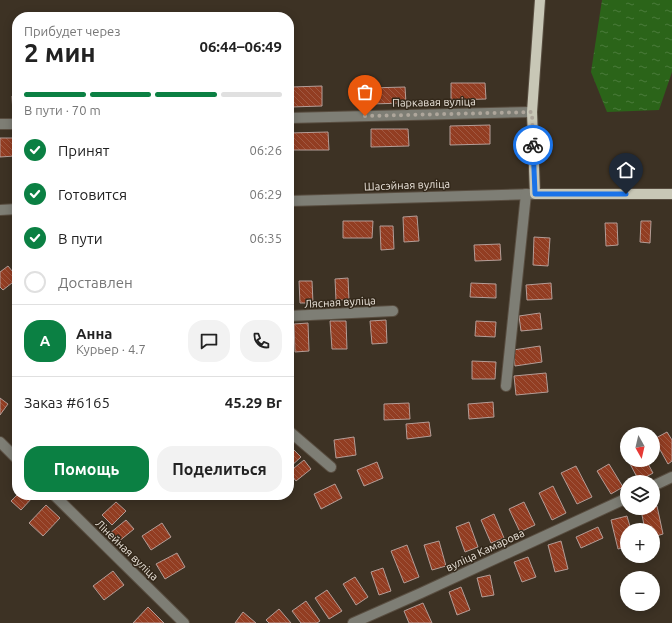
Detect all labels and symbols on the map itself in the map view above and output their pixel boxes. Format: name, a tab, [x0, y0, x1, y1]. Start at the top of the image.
pin	[348, 75, 382, 116]
street label: Паркавая вуліца	[392, 95, 476, 109]
courier	[513, 125, 553, 165]
pin	[609, 153, 643, 194]
street label: Шасэйная вуліца	[364, 178, 450, 192]
street label: Лясная вуліца	[304, 294, 376, 310]
north arrow	[620, 427, 660, 467]
street label: Лінейная вуліца	[93, 517, 161, 583]
street label: вуліца Камарова	[444, 527, 526, 573]

